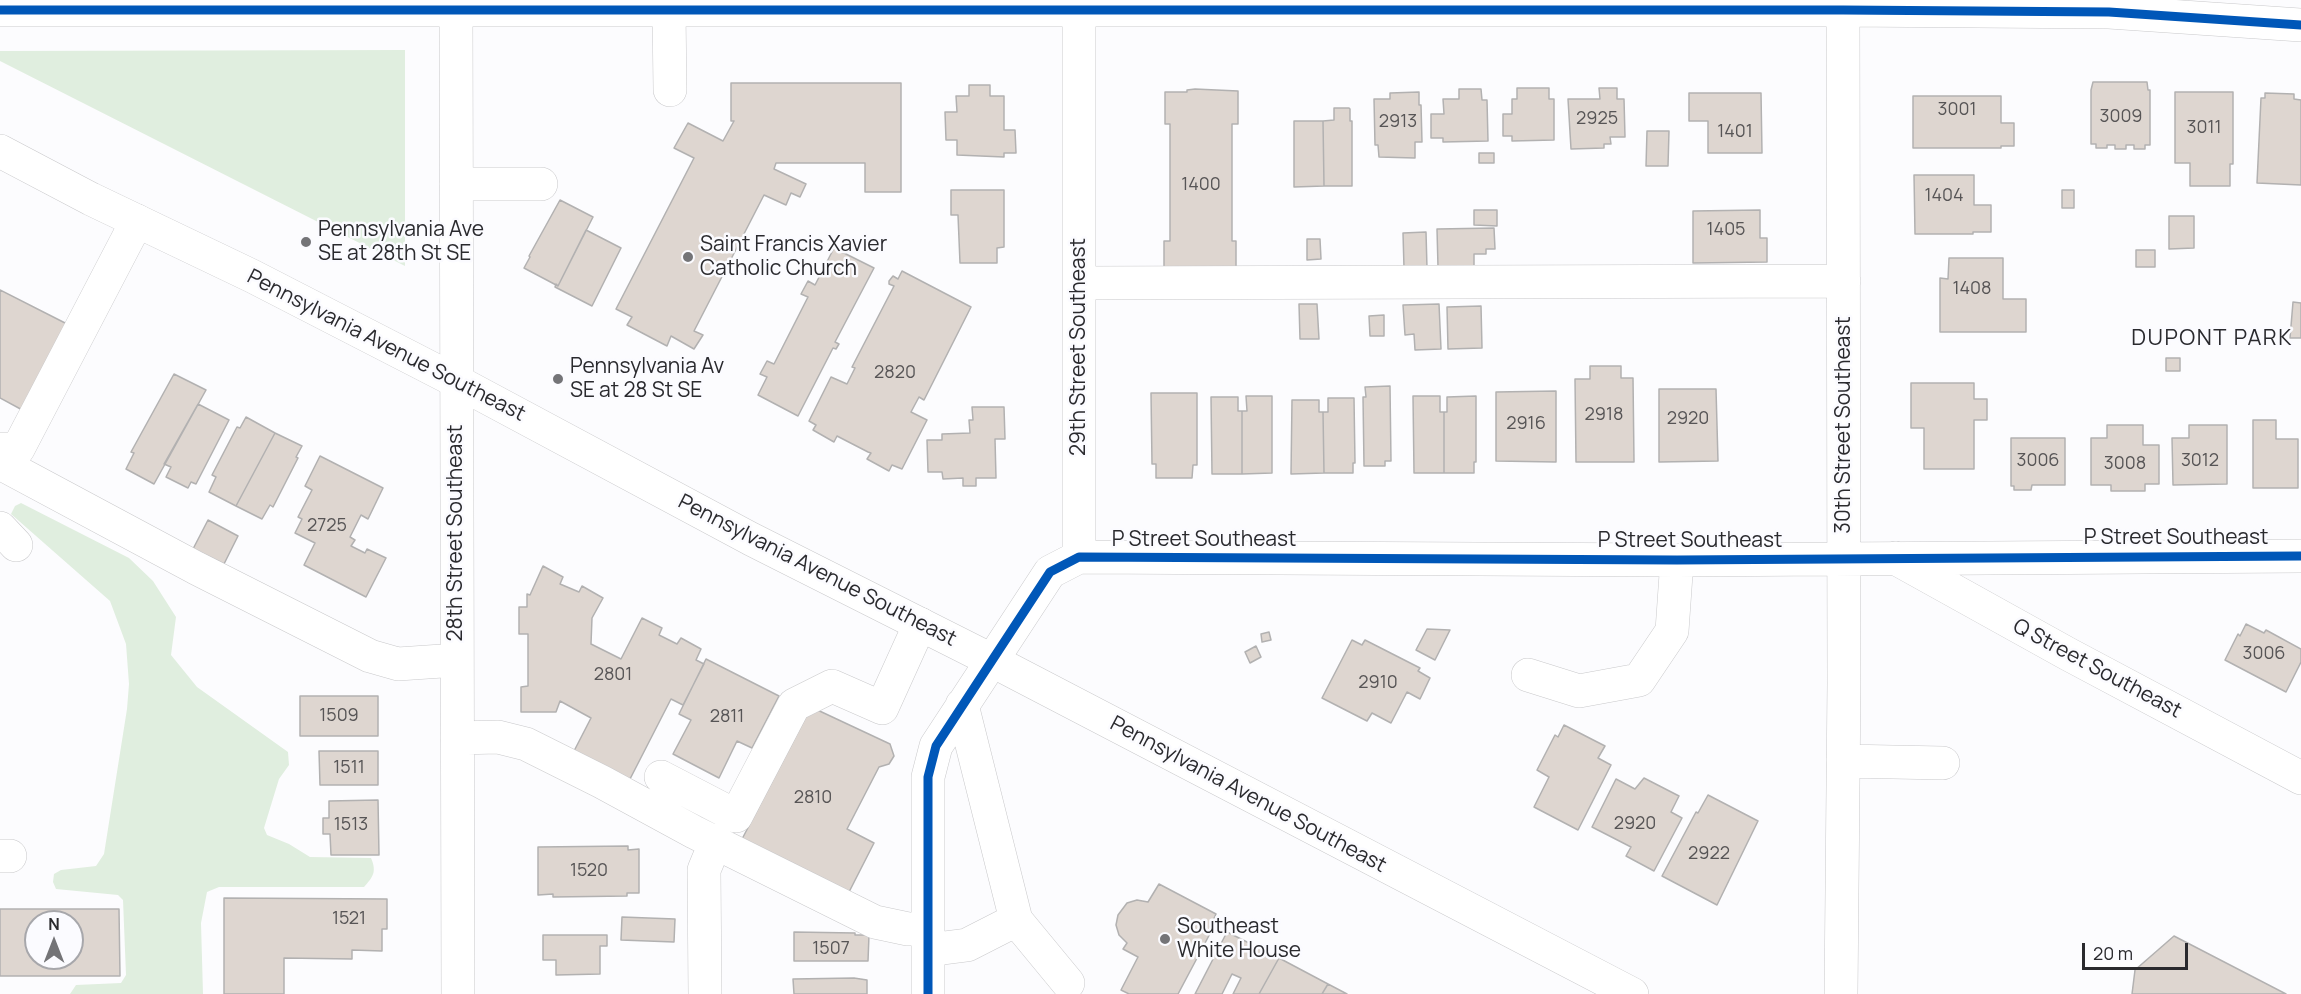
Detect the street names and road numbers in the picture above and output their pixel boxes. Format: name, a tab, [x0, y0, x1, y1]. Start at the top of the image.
street label: 29th Street Southeast	[1066, 238, 1092, 456]
street label: Pennsylvania Avenue Southeast	[243, 265, 529, 427]
street label: 30th Street Southeast	[1831, 316, 1857, 534]
street label: 28th Street Southeast	[443, 424, 469, 642]
street label: Pennsylvania Avenue Southeast	[674, 490, 960, 652]
street label: P Street Southeast	[2084, 525, 2268, 551]
street label: P Street Southeast	[1112, 527, 1296, 553]
street label: P Street Southeast	[1598, 528, 1782, 554]
street label: Q Street Southeast	[2008, 614, 2186, 724]
street label: Pennsylvania Avenue Southeast	[1106, 711, 1390, 879]

